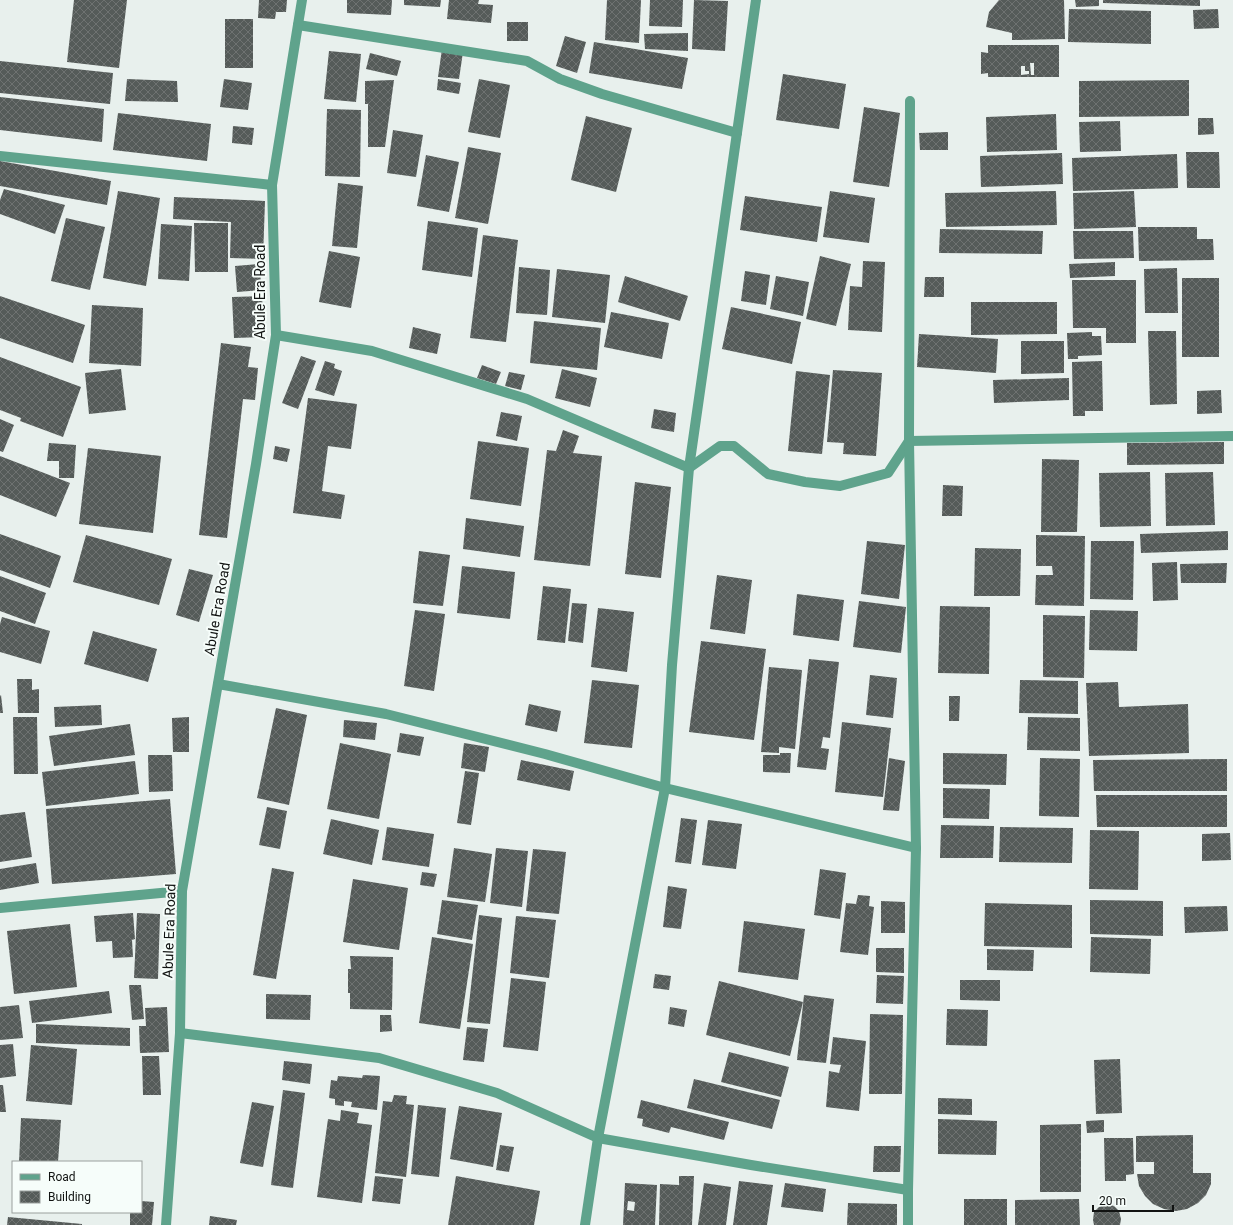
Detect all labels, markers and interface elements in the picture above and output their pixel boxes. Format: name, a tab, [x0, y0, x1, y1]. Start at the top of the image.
street label: Abule Era Road	[252, 245, 268, 339]
street label: Abule Era Road	[201, 561, 233, 657]
street label: Abule Era Road	[159, 883, 179, 979]
legend	[12, 1161, 142, 1213]
text: Road	[48, 1170, 76, 1184]
scale bar	[1093, 1187, 1173, 1213]
text: Building	[48, 1190, 91, 1204]
text: 20 m	[1099, 1194, 1126, 1208]

